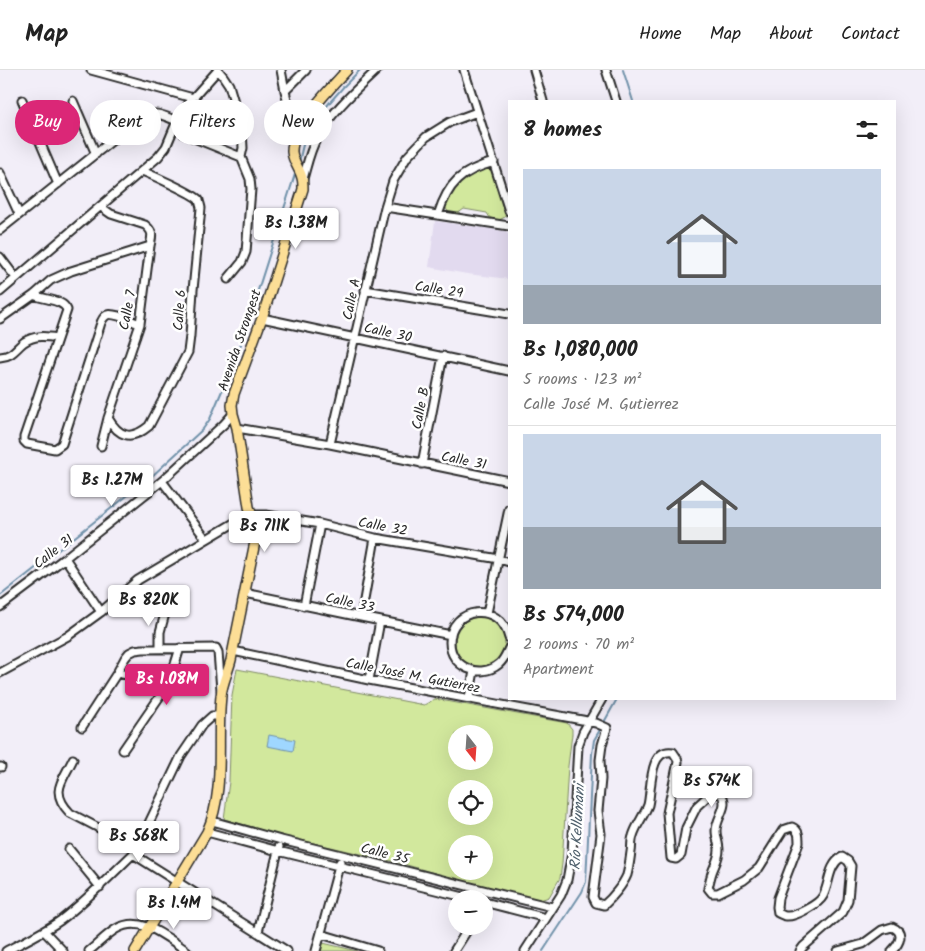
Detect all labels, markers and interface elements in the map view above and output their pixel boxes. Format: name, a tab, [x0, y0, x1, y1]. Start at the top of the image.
text: Map	[25, 15, 68, 54]
text: Home	[639, 20, 682, 49]
text: Map	[710, 20, 741, 49]
text: About	[769, 20, 813, 49]
text: Contact	[841, 20, 900, 49]
chip: Buy	[15, 100, 80, 145]
chip: Rent	[90, 100, 161, 145]
chip: Filters	[171, 100, 254, 145]
chip: New	[264, 100, 332, 145]
text: 8 homes	[523, 114, 602, 147]
icon: filters	[853, 116, 881, 144]
icon: home	[657, 201, 747, 291]
pin: Bs 1.38M	[244, 208, 348, 250]
text: Bs 1.38M	[265, 211, 327, 236]
street label: Calle 29	[413, 275, 465, 305]
street label: Calle A	[337, 276, 367, 322]
street label: Avenida Strongest	[212, 286, 268, 394]
street label: Calle 7	[113, 288, 143, 332]
street label: Calle 6	[168, 289, 192, 332]
street label: Calle 30	[362, 317, 414, 349]
text: Bs 1,080,000	[523, 334, 638, 367]
text: 5 rooms · 123 m²	[523, 367, 642, 392]
street label: Calle B	[406, 385, 436, 431]
text: Calle José M. Gutierrez	[523, 392, 679, 417]
street label: Calle 31	[439, 446, 489, 476]
pin: Bs 1.27M	[60, 464, 164, 507]
icon: home	[657, 467, 747, 557]
text: Bs 1.27M	[81, 468, 143, 493]
pin: Bs 711K	[219, 510, 311, 553]
street label: Calle 32	[356, 511, 409, 543]
text: Bs 711K	[240, 514, 290, 539]
street label: Calle 31	[29, 529, 79, 575]
pin: Bs 820K	[103, 584, 195, 627]
street label: Calle 33	[323, 587, 376, 619]
text: Bs 820K	[119, 588, 179, 613]
text: Bs 574,000	[523, 599, 624, 632]
text: 2 rooms · 70 m²	[523, 632, 634, 657]
street label: Calle José M. Gutierrez	[344, 652, 482, 700]
text: Apartment	[523, 657, 594, 682]
pin: Bs 1.08M	[115, 664, 219, 706]
text: Bs 1.08M	[136, 667, 198, 692]
north arrow	[448, 725, 492, 770]
map controls	[448, 725, 493, 935]
pin: Bs 574K	[666, 766, 758, 808]
text: Bs 574K	[683, 769, 741, 794]
button: locate	[448, 780, 493, 825]
water label: Río Kellumani	[564, 780, 592, 871]
pin: Bs 568K	[93, 820, 185, 863]
text: Bs 568K	[109, 824, 169, 849]
button: +	[448, 835, 493, 880]
street label: Calle 35	[358, 837, 413, 871]
pin: Bs 1.4M	[128, 888, 220, 930]
button: −	[448, 890, 493, 935]
text: Bs 1.4M	[147, 891, 201, 916]

